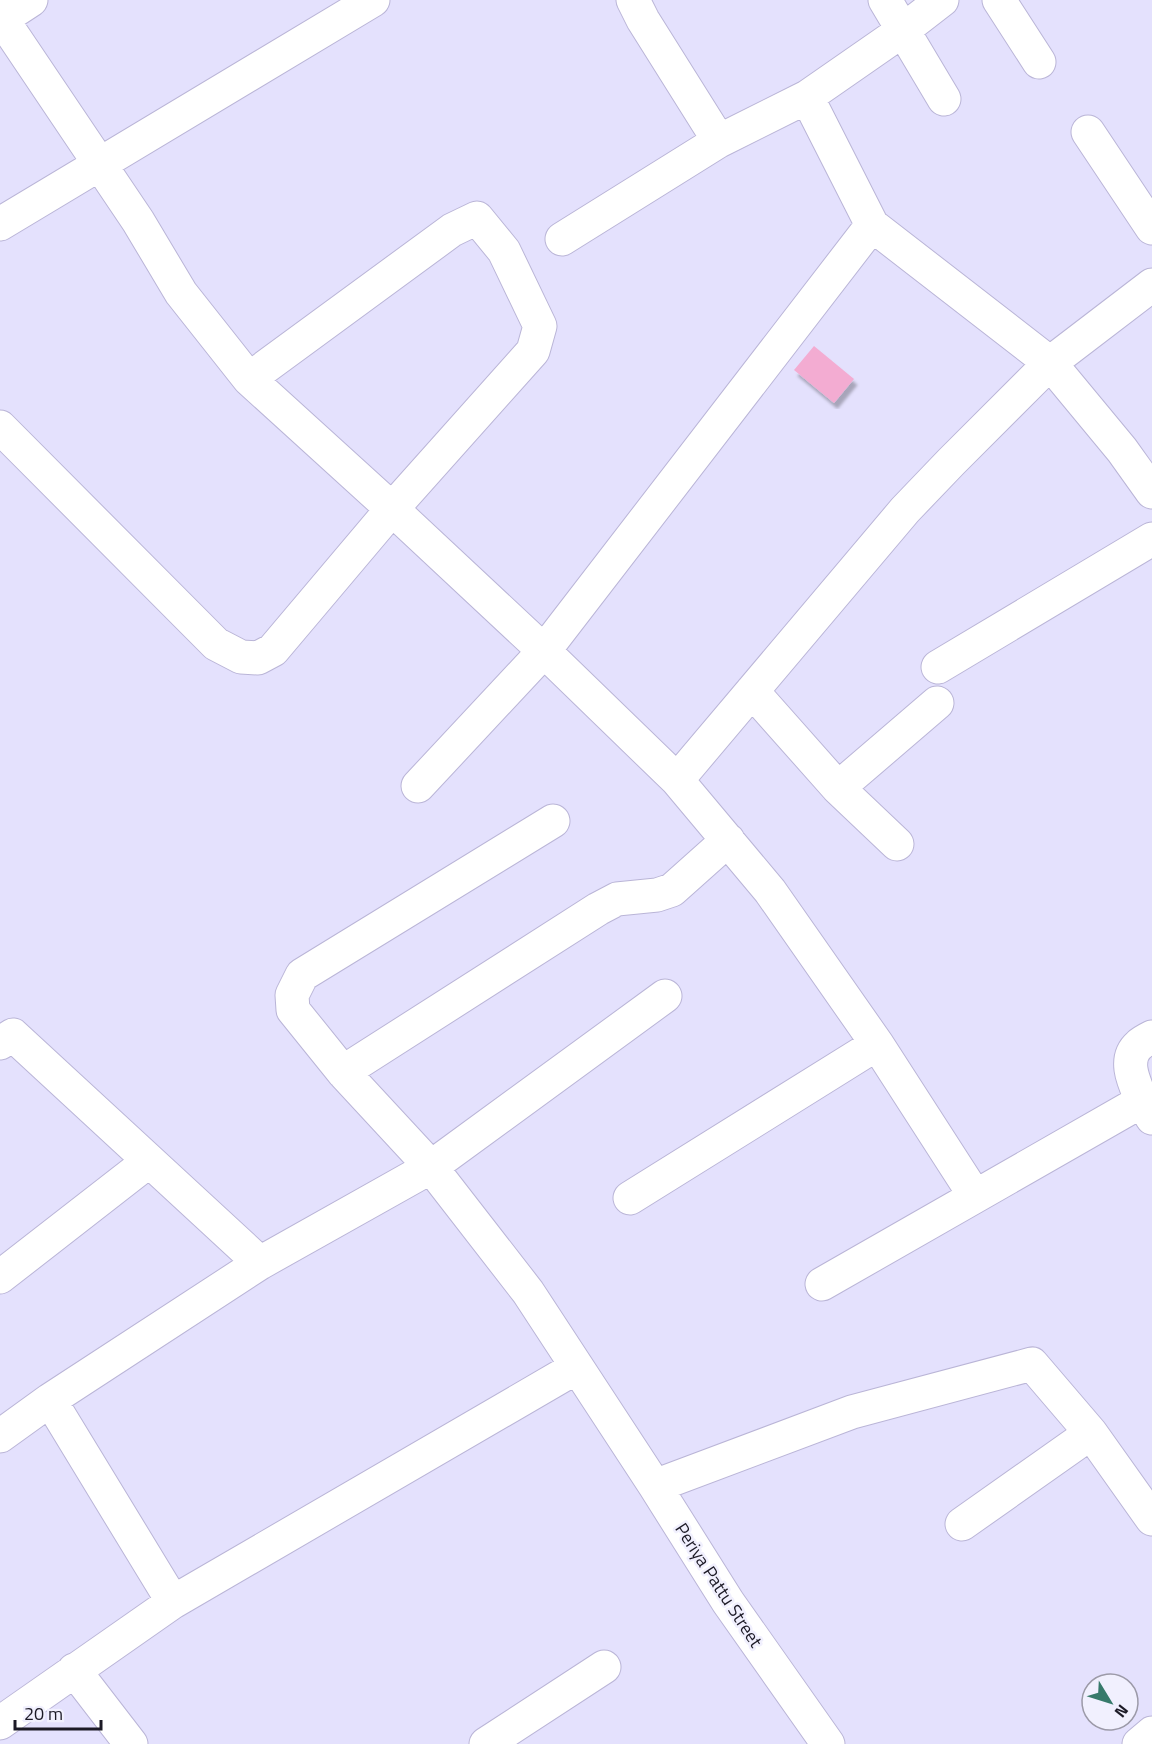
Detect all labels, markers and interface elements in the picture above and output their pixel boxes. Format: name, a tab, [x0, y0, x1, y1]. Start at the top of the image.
street label: Periya Pattu Street	[669, 1517, 770, 1653]
north arrow	[1080, 1672, 1140, 1732]
scale bar	[15, 1693, 100, 1731]
text: N	[1109, 1699, 1135, 1723]
text: 20 m	[24, 1700, 63, 1727]

